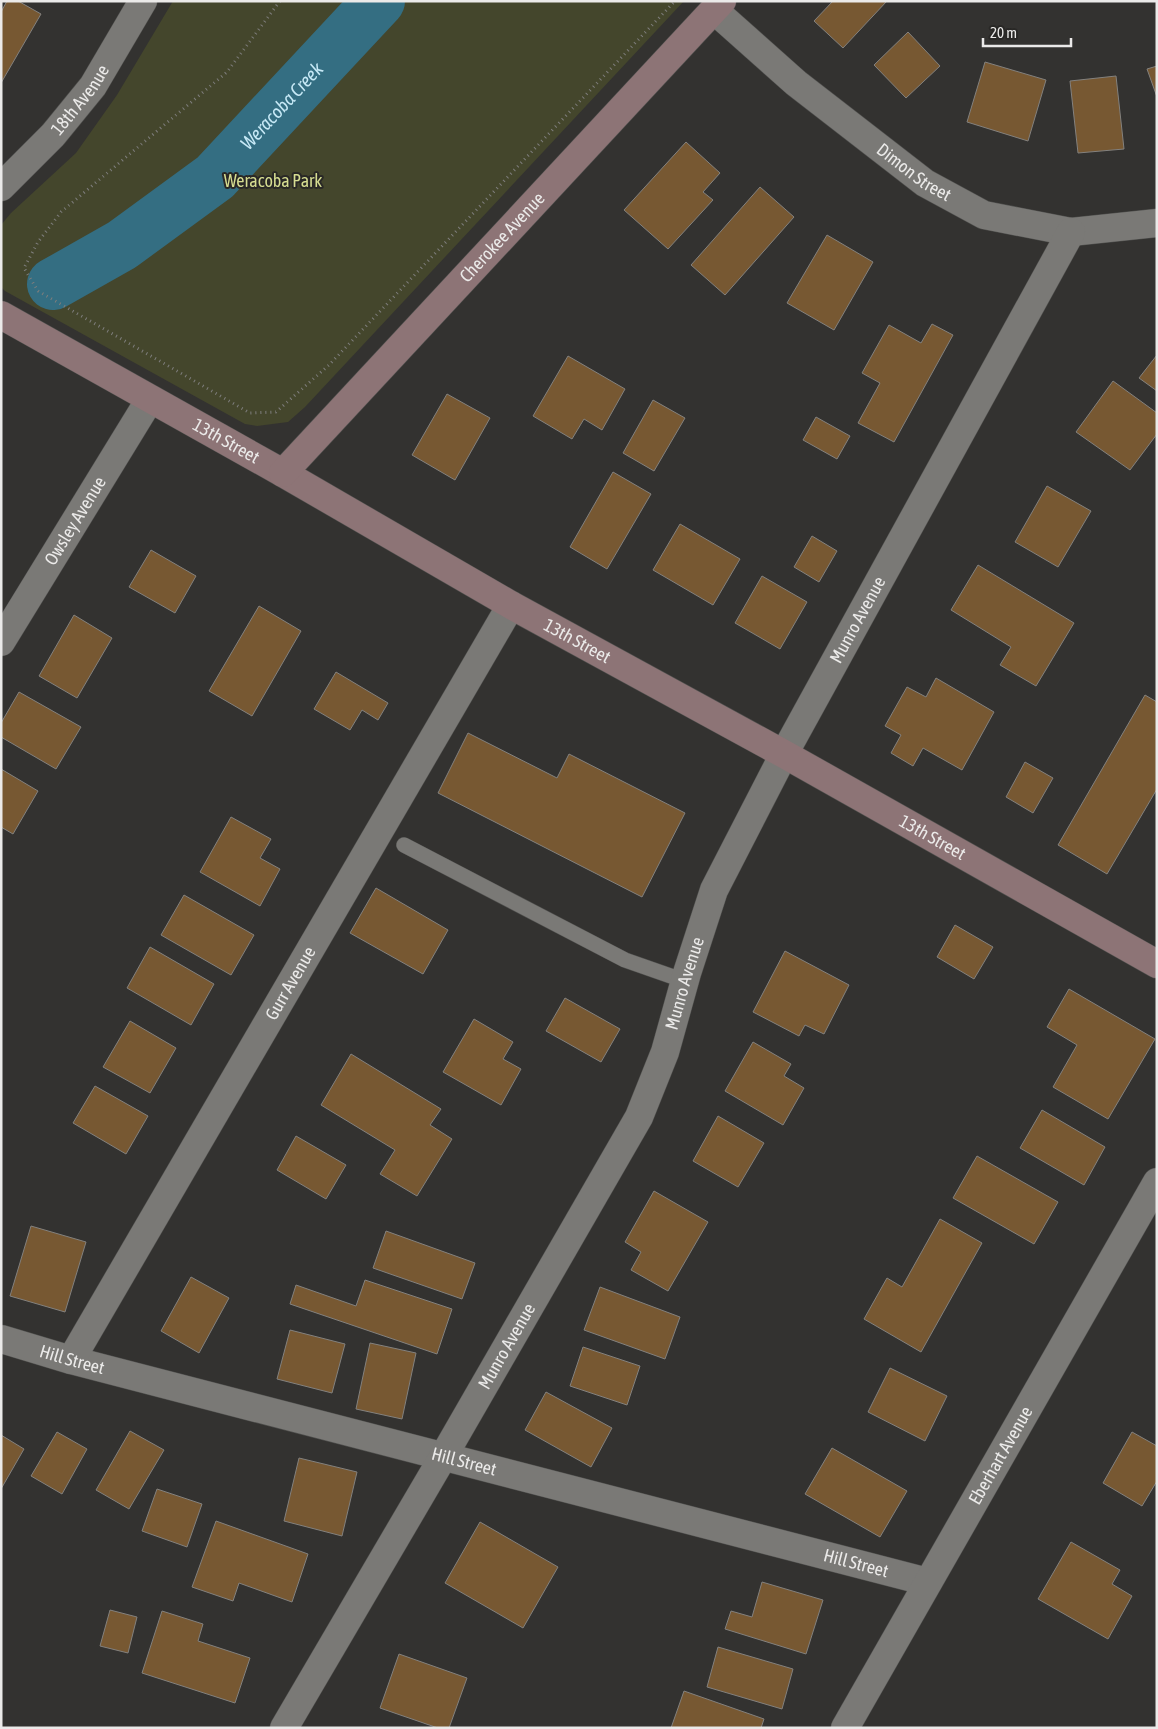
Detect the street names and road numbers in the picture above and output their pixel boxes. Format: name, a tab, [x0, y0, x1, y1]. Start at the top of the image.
street label: 18th Avenue	[46, 61, 113, 139]
street label: Dimon Street	[873, 139, 955, 205]
street label: Cherokee Avenue	[455, 188, 549, 286]
street label: 13th Street	[189, 414, 263, 468]
street label: Owsley Avenue	[40, 473, 110, 569]
street label: Munro Avenue	[825, 573, 890, 667]
street label: 13th Street	[540, 614, 614, 667]
street label: 13th Street	[896, 810, 970, 864]
street label: Munro Avenue	[661, 934, 708, 1032]
street label: Gurr Avenue	[261, 943, 320, 1023]
street label: Munro Avenue	[473, 1299, 539, 1393]
street label: Hill Street	[37, 1340, 107, 1378]
street label: Eberhart Avenue	[964, 1402, 1037, 1508]
street label: Hill Street	[429, 1443, 499, 1480]
street label: Hill Street	[821, 1544, 891, 1581]

